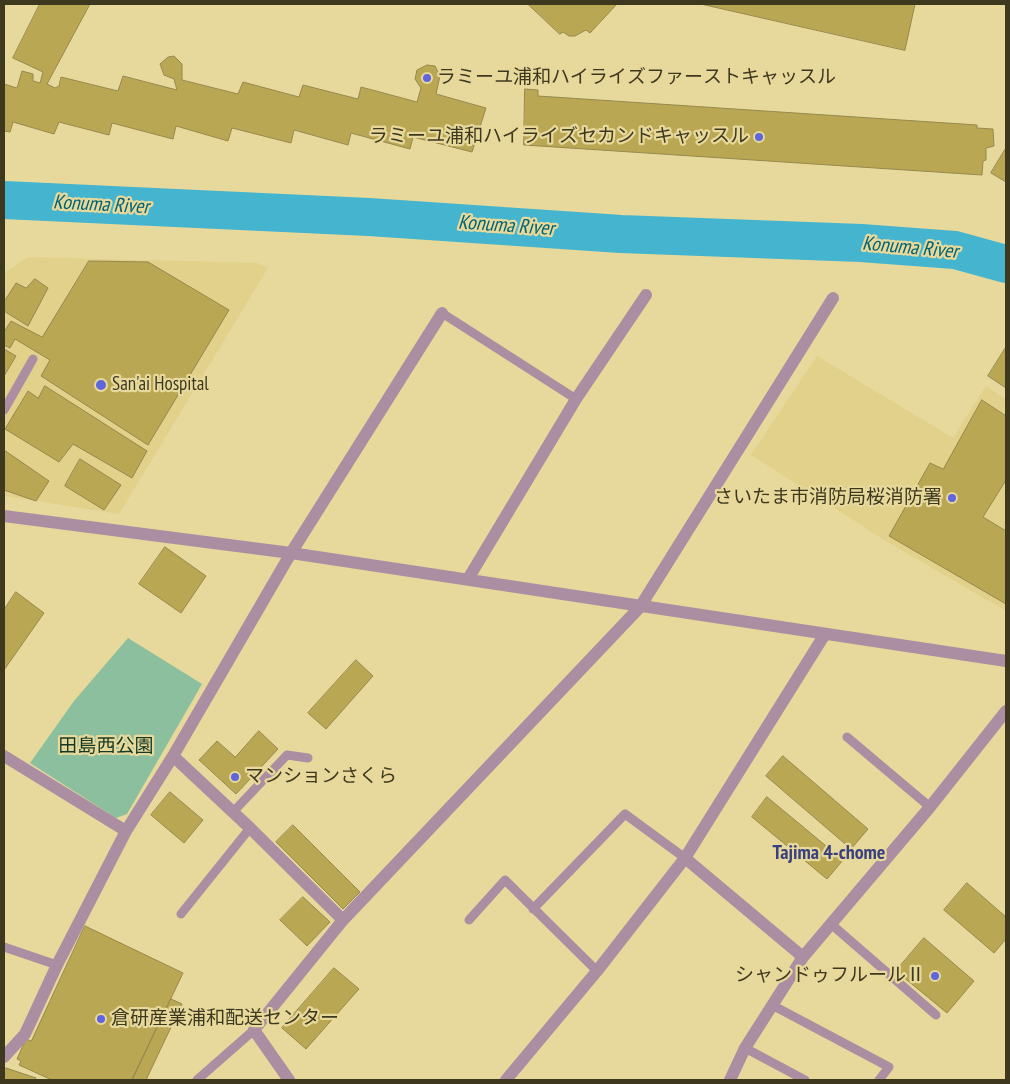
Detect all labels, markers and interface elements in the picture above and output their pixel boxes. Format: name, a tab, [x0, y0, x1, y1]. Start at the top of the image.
place label: ラミーユ浦和ハイライズファーストキャッスル	[437, 67, 836, 89]
marker: ラミーユ浦和ハイライズファーストキャッスル	[421, 72, 433, 84]
place label: ラミーユ浦和ハイライズセカンドキャッスル	[369, 126, 749, 148]
marker: ラミーユ浦和ハイライズセカンドキャッスル	[753, 131, 765, 143]
water label: Konuma River	[52, 191, 150, 219]
water label: Konuma River	[457, 211, 555, 241]
water label: Konuma River	[861, 232, 959, 264]
place label: San'ai Hospital	[112, 374, 209, 396]
marker: San'ai Hospital	[94, 378, 108, 392]
place label: さいたま市消防局桜消防署	[714, 487, 942, 509]
marker: さいたま市消防局桜消防署	[946, 492, 958, 504]
park label: 田島西公園	[59, 736, 153, 758]
place label: マンションさくら	[245, 766, 397, 788]
marker: マンションさくら	[229, 771, 241, 783]
district label: Tajima 4-chome	[773, 841, 885, 865]
place label: シャンドゥフルールⅡ	[735, 965, 925, 987]
marker: シャンドゥフルールⅡ	[929, 970, 941, 982]
place label: 倉研産業浦和配送センター	[111, 1008, 339, 1030]
marker: 倉研産業浦和配送センター	[95, 1013, 107, 1025]

